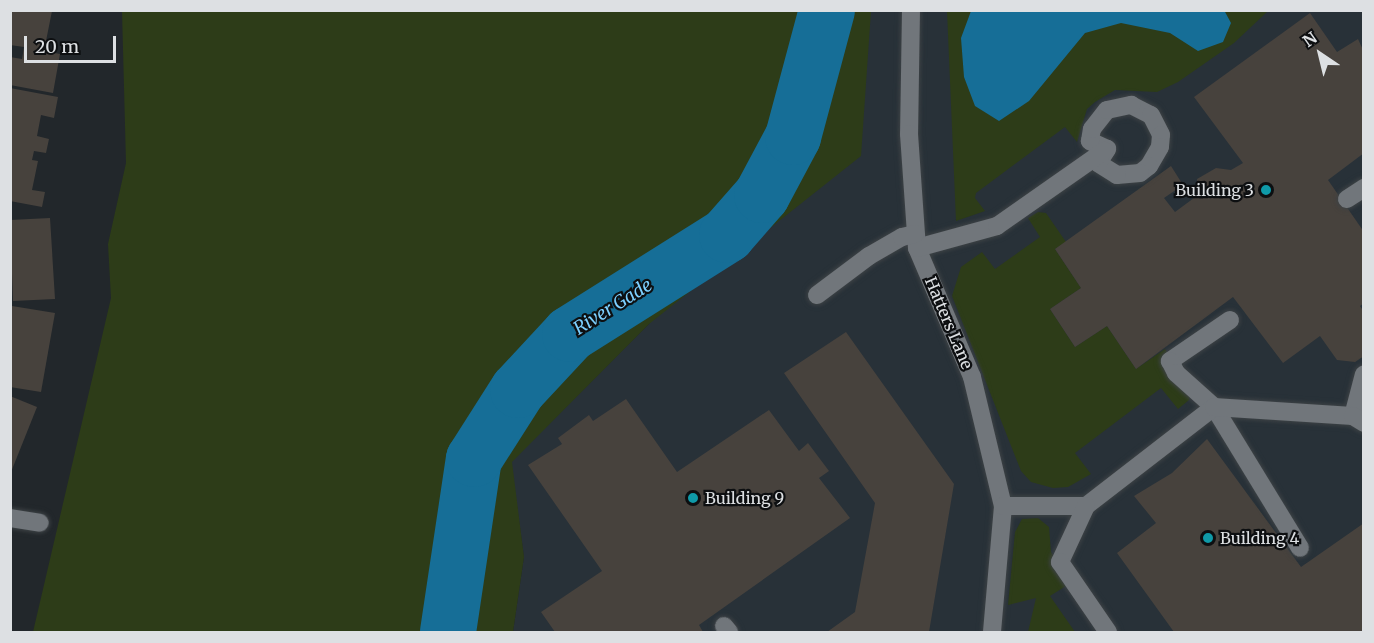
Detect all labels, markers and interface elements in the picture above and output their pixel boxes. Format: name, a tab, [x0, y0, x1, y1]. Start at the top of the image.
scale bar	[27, 24, 118, 62]
north arrow	[1290, 24, 1350, 84]
text: N	[1299, 27, 1321, 51]
text: 20 m	[35, 35, 79, 58]
place label: Building 3	[1175, 180, 1254, 200]
marker: Building 3	[1259, 183, 1273, 197]
water label: River Gade	[570, 274, 656, 340]
street label: Hatters Lane	[921, 274, 977, 372]
place label: Building 9	[705, 488, 784, 508]
marker: Building 9	[686, 491, 700, 505]
place label: Building 4	[1220, 528, 1299, 548]
marker: Building 4	[1201, 531, 1215, 545]

